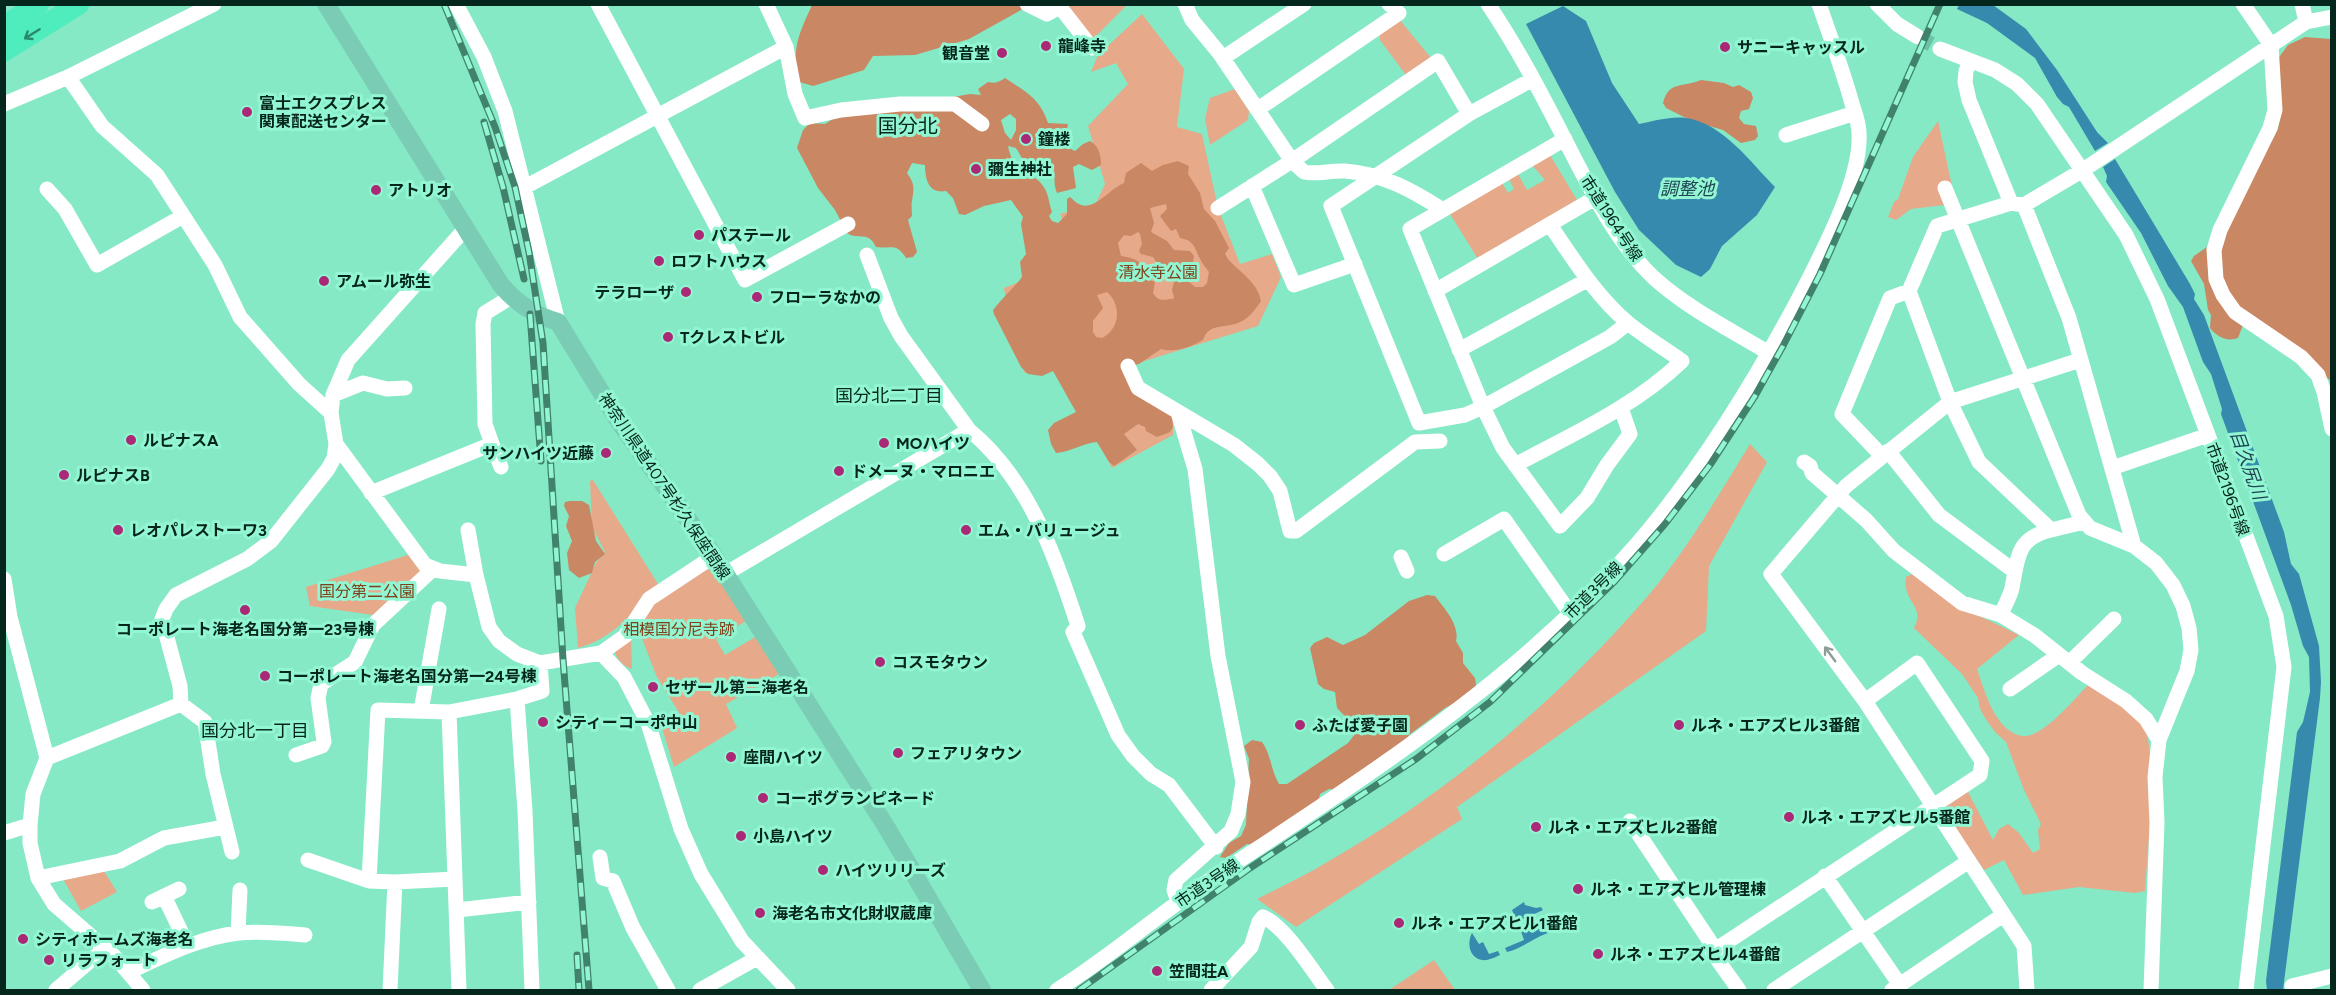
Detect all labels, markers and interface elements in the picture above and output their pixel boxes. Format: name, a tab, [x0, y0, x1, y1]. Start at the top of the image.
one-way arrow	[24, 28, 41, 40]
place label: 龍峰寺	[1058, 37, 1106, 56]
place label: サニーキャッスル	[1737, 38, 1865, 57]
marker: 龍峰寺	[1039, 39, 1053, 53]
marker: サニーキャッスル	[1718, 40, 1732, 54]
place label: 観音堂	[942, 44, 990, 63]
marker: 観音堂	[995, 46, 1009, 60]
place label: 富士エクスプレス 関東配送センター	[259, 94, 387, 131]
marker: 富士エクスプレス 関東配送センター	[240, 105, 254, 119]
district label: 国分北	[878, 114, 938, 138]
place label: 鐘楼	[1038, 130, 1071, 149]
marker: 鐘楼	[1019, 132, 1033, 146]
place label: 彌生神社	[988, 160, 1052, 179]
marker: 彌生神社	[969, 162, 983, 176]
street label: 市道1964号線	[1577, 172, 1646, 265]
water label: 調整池	[1660, 178, 1716, 200]
place label: アトリオ	[388, 181, 452, 200]
marker: アトリオ	[369, 183, 383, 197]
place label: パステール	[711, 226, 791, 245]
marker: パステール	[692, 228, 706, 242]
place label: ロフトハウス	[671, 252, 767, 271]
marker: ロフトハウス	[652, 254, 666, 268]
park label: 清水寺公園	[1118, 263, 1198, 282]
place label: アムール弥生	[336, 272, 431, 291]
marker: アムール弥生	[317, 274, 331, 288]
place label: テラローザ	[594, 283, 674, 302]
marker: テラローザ	[679, 285, 693, 299]
place label: フローラなかの	[769, 288, 881, 307]
marker: フローラなかの	[750, 290, 764, 304]
place label: Tクレストビル	[680, 328, 785, 347]
marker: Tクレストビル	[661, 330, 675, 344]
district label: 国分北二丁目	[835, 385, 943, 407]
street label: 神奈川県道407号杉久保座間線	[595, 389, 734, 583]
water label: 目久尻川	[2225, 427, 2271, 504]
place label: ルピナスA	[143, 431, 219, 450]
marker: ルピナスA	[124, 433, 138, 447]
place label: MOハイツ	[896, 434, 970, 453]
marker: MOハイツ	[877, 436, 891, 450]
street label: 市道2196号線	[2202, 440, 2253, 538]
place label: サンハイツ近藤	[482, 444, 594, 463]
marker: サンハイツ近藤	[599, 446, 613, 460]
place label: ドメーヌ・マロニエ	[851, 462, 995, 481]
marker: ドメーヌ・マロニエ	[832, 464, 846, 478]
place label: ルピナスB	[76, 466, 150, 485]
marker: ルピナスB	[57, 468, 71, 482]
place label: レオパレストーワ3	[130, 521, 267, 540]
place label: エム・バリュージュ	[978, 521, 1121, 540]
marker: レオパレストーワ3	[111, 523, 125, 537]
marker: エム・バリュージュ	[959, 523, 973, 537]
street label: 市道3号線	[1561, 558, 1626, 623]
park label: 国分第二公園	[319, 582, 415, 601]
marker: コーポレート海老名国分第一23号棟	[238, 603, 252, 617]
place label: コーポレート海老名国分第一23号棟	[116, 620, 374, 639]
park label: 相模国分尼寺跡	[623, 620, 735, 639]
one-way arrow	[1824, 647, 1837, 663]
place label: コスモタウン	[892, 653, 988, 672]
marker: コスモタウン	[873, 655, 887, 669]
place label: コーポレート海老名国分第一24号棟	[277, 667, 536, 686]
marker: コーポレート海老名国分第一24号棟	[258, 669, 272, 683]
place label: セザール第二海老名	[665, 678, 809, 697]
marker: セザール第二海老名	[646, 680, 660, 694]
place label: シティーコーポ中山	[555, 713, 698, 732]
marker: シティーコーポ中山	[536, 715, 550, 729]
place label: ふたば愛子園	[1312, 716, 1408, 735]
place label: ルネ・エアズヒル3番館	[1691, 716, 1860, 735]
marker: ふたば愛子園	[1293, 718, 1307, 732]
marker: ルネ・エアズヒル3番館	[1672, 718, 1686, 732]
district label: 国分北一丁目	[201, 720, 309, 742]
place label: フェアリタウン	[910, 744, 1022, 763]
marker: フェアリタウン	[891, 746, 905, 760]
place label: 座間ハイツ	[743, 748, 823, 767]
marker: 座間ハイツ	[724, 750, 738, 764]
place label: コーポグランピネード	[775, 789, 935, 808]
marker: コーポグランピネード	[756, 791, 770, 805]
place label: ルネ・エアズヒル5番館	[1801, 808, 1970, 827]
marker: ルネ・エアズヒル5番館	[1782, 810, 1796, 824]
place label: ルネ・エアズヒル2番館	[1548, 818, 1717, 837]
marker: ルネ・エアズヒル2番館	[1529, 820, 1543, 834]
place label: 小島ハイツ	[753, 827, 833, 846]
marker: 小島ハイツ	[734, 829, 748, 843]
street label: 市道3号線	[1172, 855, 1243, 912]
place label: ハイツリリーズ	[835, 861, 946, 880]
marker: ハイツリリーズ	[816, 863, 830, 877]
place label: ルネ・エアズヒル管理棟	[1590, 880, 1766, 899]
marker: ルネ・エアズヒル管理棟	[1571, 882, 1585, 896]
place label: 海老名市文化財収蔵庫	[772, 904, 932, 923]
marker: 海老名市文化財収蔵庫	[753, 906, 767, 920]
place label: ルネ・エアズヒル1番館	[1411, 914, 1578, 933]
marker: ルネ・エアズヒル1番館	[1392, 916, 1406, 930]
place label: シティホームズ海老名	[35, 930, 194, 949]
marker: シティホームズ海老名	[16, 932, 30, 946]
place label: ルネ・エアズヒル4番館	[1610, 945, 1780, 964]
marker: ルネ・エアズヒル4番館	[1591, 947, 1605, 961]
place label: リラフォート	[61, 951, 157, 970]
marker: リラフォート	[42, 953, 56, 967]
place label: 笠間荘A	[1169, 962, 1229, 981]
marker: 笠間荘A	[1150, 964, 1164, 978]

